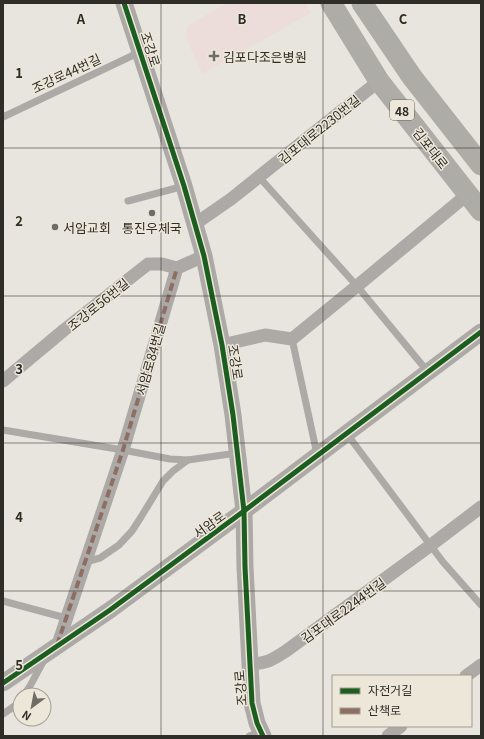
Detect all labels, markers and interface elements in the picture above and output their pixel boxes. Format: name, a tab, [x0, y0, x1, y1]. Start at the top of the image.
text: A	[76, 9, 86, 28]
text: B	[238, 9, 247, 28]
text: C	[399, 9, 408, 28]
street label: 조강로	[136, 29, 166, 69]
place label: 김포다조은병원	[223, 47, 307, 66]
street label: 조강로44번길	[28, 49, 104, 97]
marker: 김포다조은병원	[208, 50, 220, 62]
text: 1	[15, 63, 23, 82]
street label: 김포대로2230번길	[274, 90, 364, 168]
road number: 48	[390, 100, 414, 120]
street label: 김포대로	[409, 123, 453, 173]
marker: 통진우체국	[147, 208, 157, 218]
text: 2	[15, 211, 23, 230]
place label: 서암교회	[63, 218, 111, 237]
place label: 통진우체국	[122, 218, 182, 237]
marker: 서암교회	[50, 222, 60, 232]
street label: 조강로56번길	[63, 273, 133, 335]
street label: 서암로84번길	[131, 321, 169, 397]
street label: 조강로	[224, 343, 248, 381]
text: 3	[15, 359, 23, 378]
street label: 서암로	[189, 506, 229, 542]
text: 4	[15, 507, 23, 526]
street label: 김포대로2244번길	[297, 573, 389, 647]
text: 5	[15, 655, 23, 674]
street label: 조강로	[229, 669, 251, 707]
legend	[332, 675, 472, 727]
text: 자전거길	[368, 681, 412, 698]
north arrow	[12, 687, 52, 727]
text: 산책로	[368, 701, 401, 718]
text: N	[18, 707, 34, 725]

